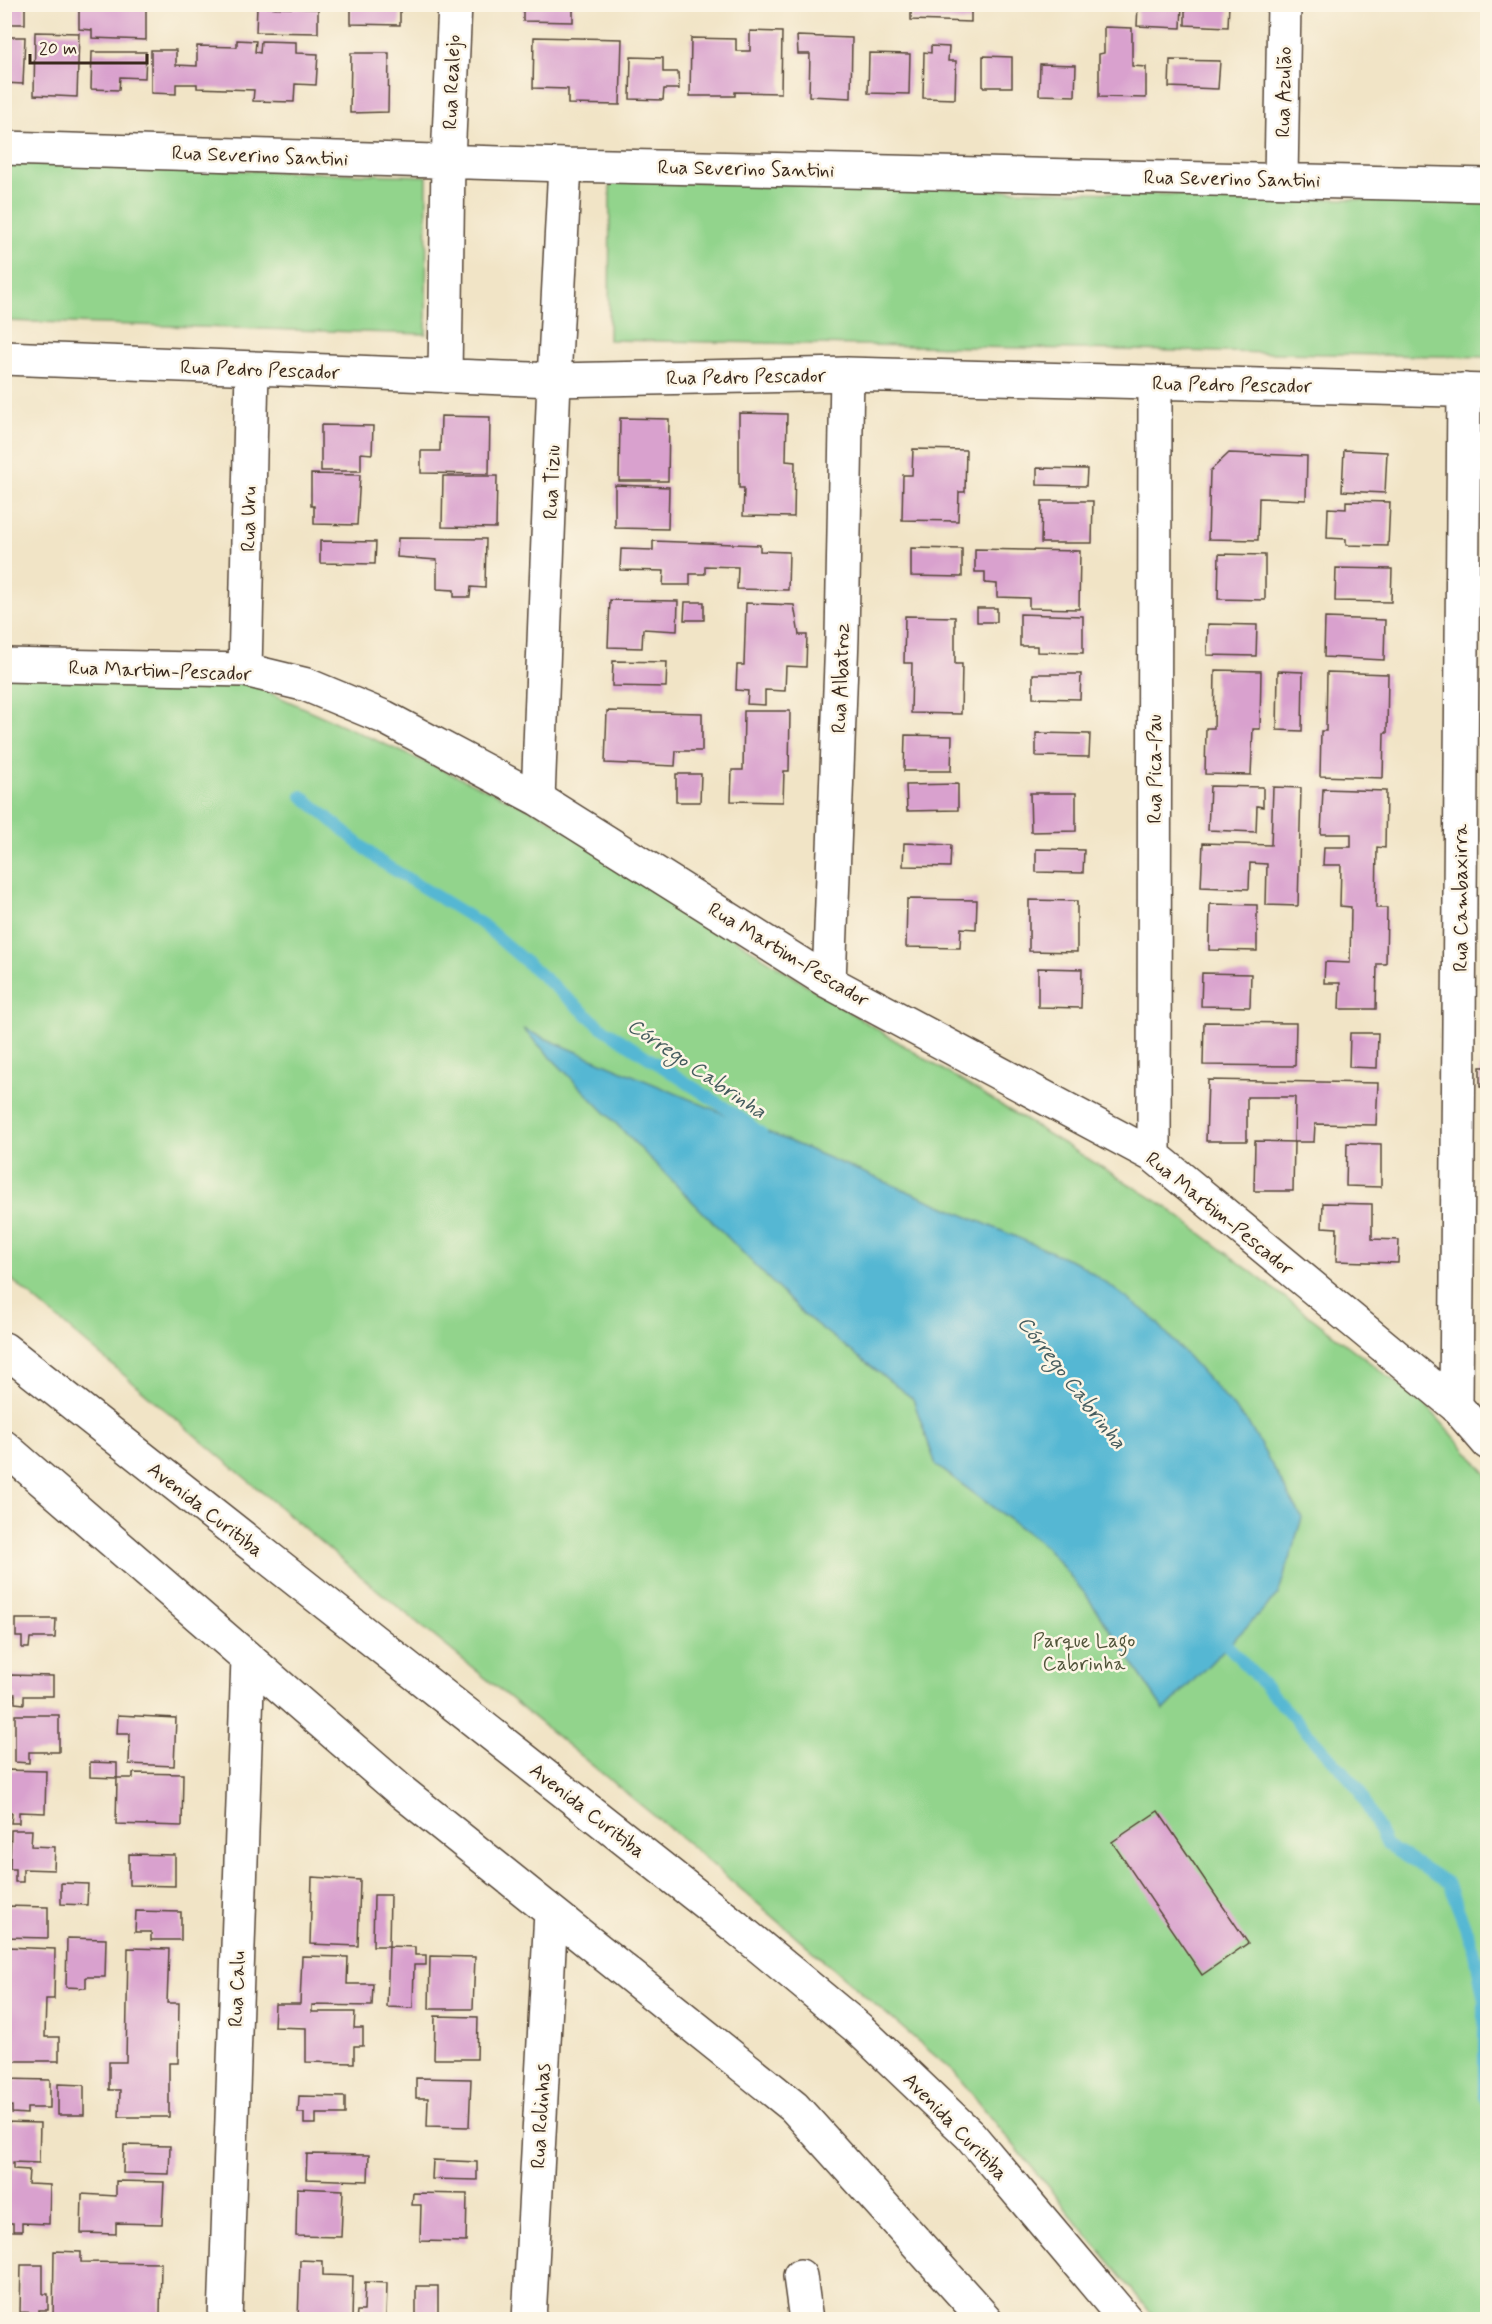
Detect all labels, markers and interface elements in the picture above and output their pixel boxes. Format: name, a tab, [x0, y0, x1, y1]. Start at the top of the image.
scale bar	[30, 27, 147, 65]
street label: Rua Realejo	[437, 34, 468, 130]
text: 20 m	[39, 37, 77, 61]
street label: Rua Azulão	[1270, 46, 1299, 138]
street label: Rua Severino Santini	[171, 140, 349, 173]
street label: Rua Severino Santini	[657, 154, 835, 185]
street label: Rua Severino Santini	[1143, 164, 1321, 195]
street label: Rua Pedro Pescador	[180, 354, 341, 387]
street label: Rua Pedro Pescador	[666, 363, 827, 392]
street label: Rua Pedro Pescador	[1152, 371, 1313, 400]
street label: Rua Tiziu	[538, 444, 567, 520]
street label: Rua Uru	[235, 486, 264, 552]
street label: Rua Albatroz	[826, 622, 857, 734]
street label: Rua Martim-Pescador	[68, 655, 253, 688]
street label: Rua Pica-Pau	[1142, 714, 1169, 824]
street label: Rua Cambaxirra	[1448, 823, 1475, 972]
street label: Rua Martim-Pescador	[703, 897, 874, 1014]
water label: Córrego Cabrinha	[620, 1012, 771, 1127]
street label: Rua Martim-Pescador	[1139, 1146, 1299, 1283]
water label: Córrego Cabrinha	[1009, 1310, 1132, 1456]
street label: Avenida Curitiba	[142, 1456, 269, 1564]
park label: Parque Lago Cabrinha	[1033, 1628, 1135, 1678]
street label: Avenida Curitiba	[524, 1757, 651, 1865]
street label: Rua Calu	[223, 1951, 252, 2027]
street label: Rua Rolinhas	[525, 2063, 558, 2170]
street label: Avenida Curitiba	[897, 2067, 1013, 2187]

